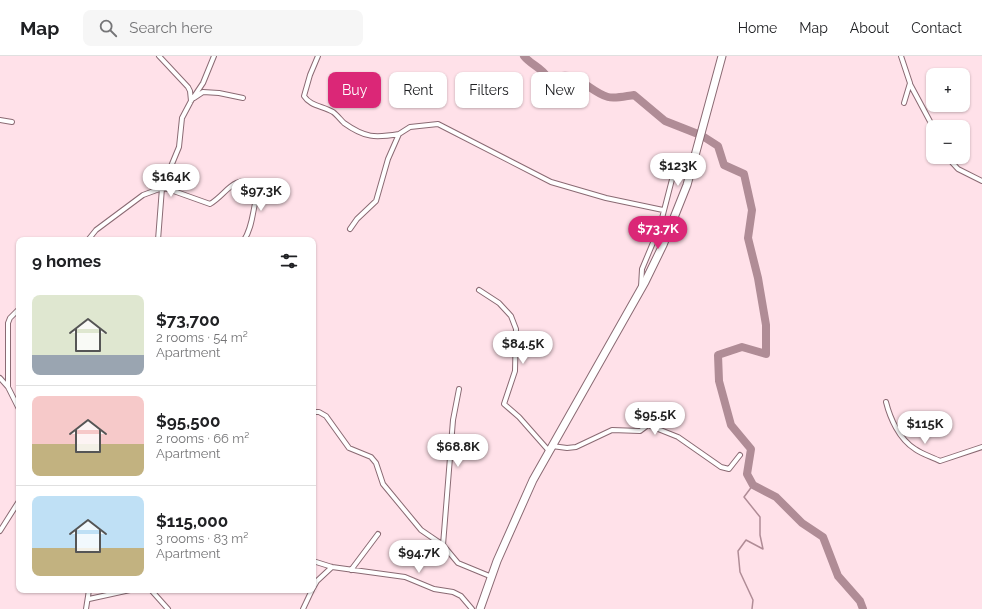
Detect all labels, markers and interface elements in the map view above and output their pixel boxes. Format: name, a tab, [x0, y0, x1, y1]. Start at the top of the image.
search box	[83, 10, 363, 46]
text: Map	[20, 17, 59, 39]
icon: search	[97, 17, 119, 39]
text: Search here	[129, 19, 213, 37]
text: Home	[738, 20, 777, 36]
text: Map	[799, 20, 828, 36]
text: About	[850, 20, 889, 36]
text: Contact	[911, 20, 962, 36]
map controls	[926, 68, 970, 164]
button: +	[926, 68, 970, 112]
chip: Buy	[328, 72, 381, 108]
chip: Rent	[389, 72, 447, 108]
chip: Filters	[455, 72, 523, 108]
chip: New	[531, 72, 589, 108]
button: −	[926, 120, 970, 164]
pin: $123K	[650, 153, 706, 187]
text: $123K	[659, 158, 697, 173]
pin: $164K	[143, 164, 199, 198]
text: $164K	[152, 169, 190, 184]
pin: $97.3K	[228, 178, 294, 212]
text: $97.3K	[240, 183, 282, 198]
pin: $73.7K	[625, 216, 691, 250]
text: $73.7K	[637, 221, 679, 236]
icon: filters	[278, 250, 300, 272]
text: 9 homes	[32, 251, 101, 271]
text: $73,700	[156, 310, 220, 330]
icon: home	[64, 311, 112, 359]
text: 2 rooms · 54 m²	[156, 330, 248, 345]
pin: $84.5K	[490, 331, 556, 365]
text: $84.5K	[502, 336, 544, 351]
text: Apartment	[156, 345, 220, 360]
pin: $95.5K	[622, 402, 688, 436]
text: $95.5K	[634, 407, 676, 422]
text: $95,500	[156, 411, 220, 431]
pin: $115K	[897, 411, 953, 445]
icon: home	[64, 412, 112, 460]
text: $115K	[907, 416, 944, 431]
text: 2 rooms · 66 m²	[156, 431, 249, 446]
pin: $68.8K	[425, 434, 491, 468]
text: $68.8K	[436, 439, 480, 454]
text: Apartment	[156, 446, 220, 461]
text: $115,000	[156, 511, 228, 531]
icon: home	[64, 512, 112, 560]
text: 3 rooms · 83 m²	[156, 531, 248, 546]
pin: $94.7K	[386, 540, 452, 574]
text: $94.7K	[398, 545, 440, 560]
text: Apartment	[156, 546, 220, 561]

